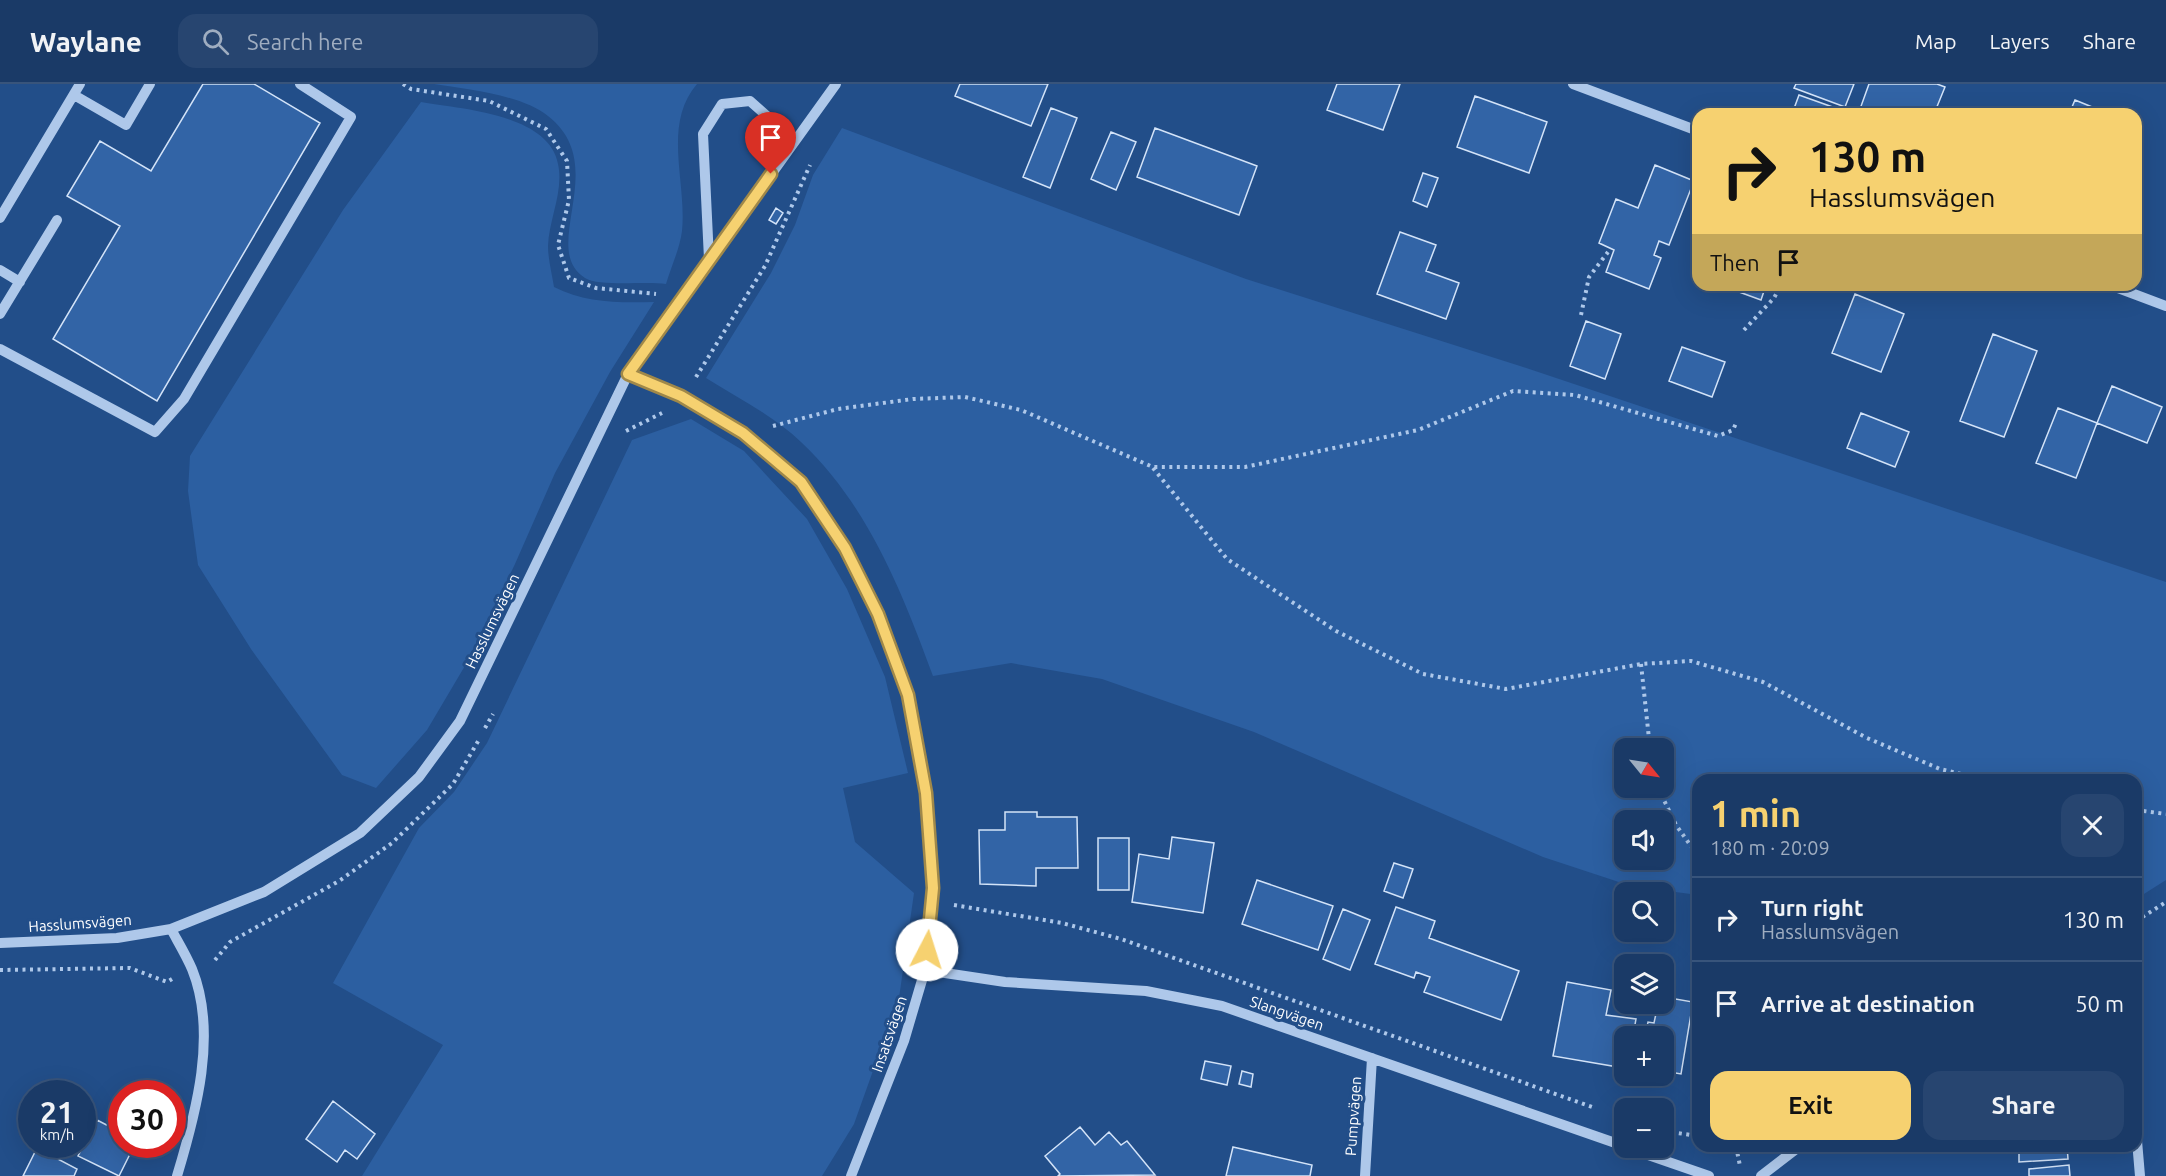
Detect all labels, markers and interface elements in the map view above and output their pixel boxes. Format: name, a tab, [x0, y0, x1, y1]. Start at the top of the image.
search box	[178, 14, 598, 68]
icon: search	[199, 25, 232, 58]
text: Waylane	[30, 26, 142, 57]
text: Search here	[247, 29, 363, 54]
text: Map	[1915, 29, 1956, 53]
text: Layers	[1989, 29, 2050, 53]
text: Share	[2083, 29, 2136, 53]
pin	[745, 112, 796, 174]
icon: arrive	[754, 121, 787, 154]
icon: right	[1710, 132, 1788, 210]
text: 130 m	[1809, 133, 1926, 180]
text: Hasslumsvägen	[1809, 182, 1996, 212]
icon: arrive	[1772, 246, 1805, 279]
text: Then	[1710, 250, 1760, 275]
street label: Hasslumsvägen	[462, 571, 522, 671]
north arrow	[1614, 738, 1674, 798]
map controls	[1614, 738, 1674, 1158]
text: 1 min	[1710, 793, 1801, 834]
button: close	[2061, 794, 2124, 857]
button: sound	[1614, 810, 1674, 870]
text: 180 m · 20:09	[1710, 836, 1830, 859]
button: search	[1614, 882, 1674, 942]
text: Turn right	[1761, 895, 1863, 920]
icon: right	[1710, 903, 1743, 936]
text: 130 m	[2063, 907, 2124, 932]
street label: Hasslumsvägen	[28, 911, 132, 935]
position arrow	[895, 918, 959, 982]
text: Hasslumsvägen	[1761, 920, 1899, 943]
button: layers	[1614, 954, 1674, 1014]
icon: arrive	[1710, 987, 1743, 1020]
text: Arrive at destination	[1761, 991, 1975, 1016]
text: 50 m	[2075, 991, 2124, 1016]
street label: Slangvägen	[1248, 992, 1326, 1034]
street label: Insatsvägen	[868, 994, 910, 1074]
button: +	[1614, 1026, 1674, 1086]
button: Exit	[1710, 1071, 1911, 1140]
button: Share	[1923, 1071, 2124, 1140]
street label: Pumpvägen	[1342, 1076, 1364, 1156]
speed limit sign: 30	[108, 1080, 186, 1158]
text: 21	[40, 1095, 74, 1129]
button: −	[1614, 1098, 1674, 1158]
text: km/h	[40, 1126, 74, 1143]

